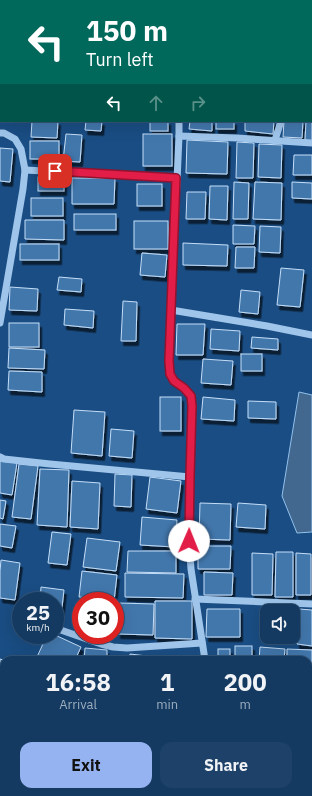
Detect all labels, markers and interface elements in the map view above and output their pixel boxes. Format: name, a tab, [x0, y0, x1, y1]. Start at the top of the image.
text: 150 m	[86, 12, 168, 49]
icon: left	[20, 16, 72, 68]
text: Turn left	[86, 48, 154, 71]
icon: left	[103, 92, 125, 114]
icon: ahead	[145, 92, 167, 114]
icon: right	[187, 92, 209, 114]
pin	[38, 154, 72, 188]
icon: arrive	[44, 160, 66, 182]
position arrow	[168, 520, 210, 562]
speed limit sign: 30	[72, 592, 124, 644]
text: 25	[26, 599, 50, 626]
map controls	[260, 604, 300, 644]
button: sound	[260, 604, 300, 644]
text: km/h	[26, 621, 50, 634]
text: 16:58	[45, 666, 111, 698]
text: 1	[160, 666, 174, 698]
text: 200	[223, 666, 267, 698]
text: Arrival	[59, 696, 97, 713]
text: min	[156, 696, 178, 713]
text: m	[239, 696, 251, 713]
button: Exit	[20, 742, 152, 788]
button: Share	[160, 742, 292, 788]

